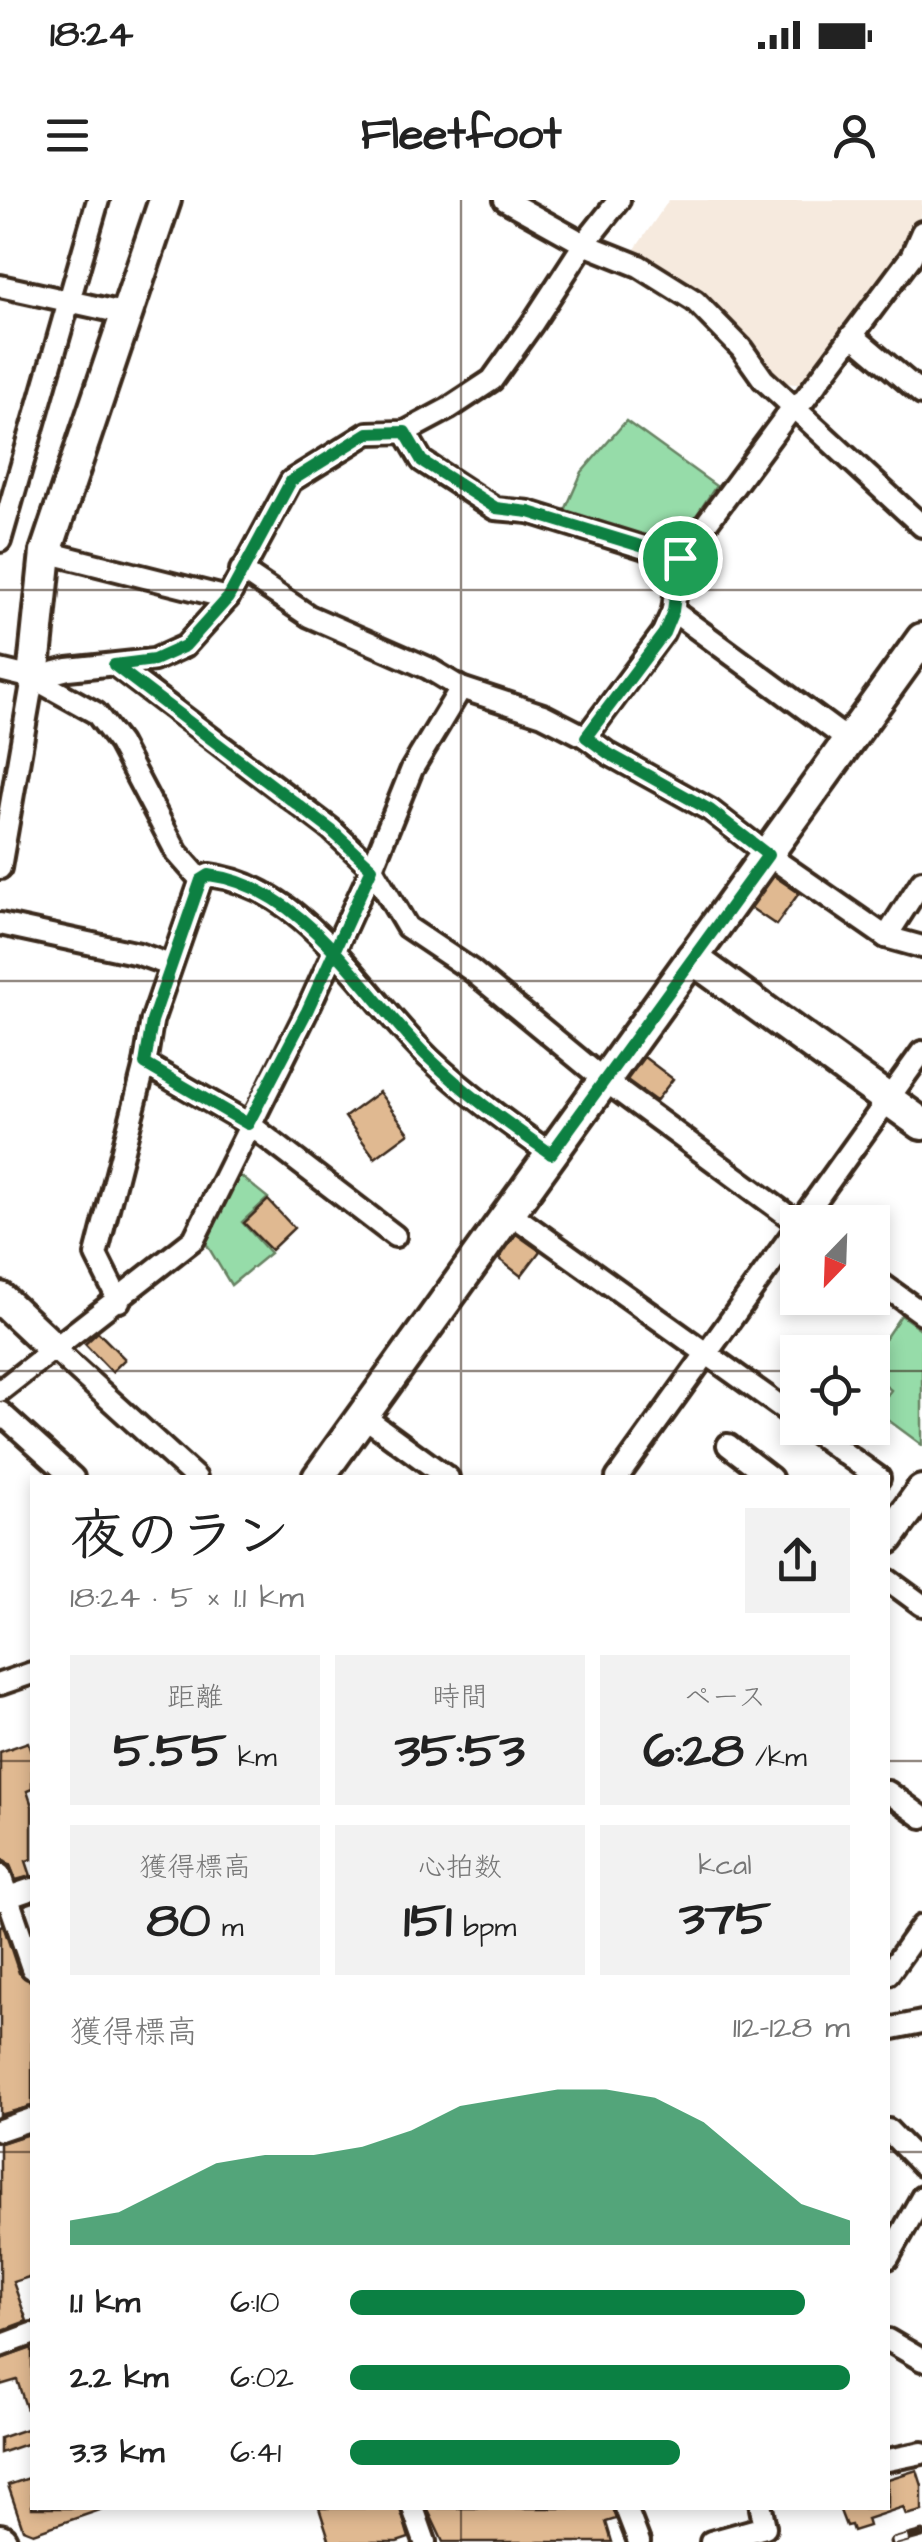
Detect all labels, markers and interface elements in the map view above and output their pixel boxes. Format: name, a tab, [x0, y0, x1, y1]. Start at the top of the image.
text: 18:24	[50, 9, 133, 61]
text: Fleetfoot	[361, 104, 561, 166]
icon: menu	[40, 108, 95, 163]
icon: person	[827, 108, 882, 163]
pin	[638, 516, 723, 601]
icon: arrive	[653, 531, 708, 586]
north arrow	[780, 1205, 890, 1315]
map controls	[780, 1205, 890, 1445]
button: locate	[780, 1335, 890, 1445]
text: 夜のラン	[70, 1499, 290, 1575]
button: share	[745, 1508, 850, 1613]
text: 18:24 · 5 × 1.1 km	[70, 1575, 304, 1620]
text: 距離	[167, 1678, 223, 1717]
text: 時間	[432, 1678, 488, 1717]
text: ペース	[684, 1678, 766, 1717]
text: 5.55	[113, 1717, 227, 1786]
text: 35:53	[395, 1717, 525, 1786]
text: 6:28	[643, 1717, 744, 1786]
text: km	[227, 1738, 277, 1777]
text: /km	[744, 1738, 807, 1777]
text: kcal	[698, 1846, 752, 1885]
text: 獲得標高	[139, 1848, 251, 1887]
text: 心拍数	[418, 1848, 502, 1887]
text: 375	[679, 1885, 771, 1954]
text: 80	[147, 1887, 210, 1956]
text: 151	[404, 1887, 452, 1956]
text: m	[210, 1908, 243, 1947]
text: bpm	[452, 1908, 516, 1947]
text: 112–128 m	[733, 2005, 850, 2050]
text: 獲得標高	[70, 2010, 198, 2055]
text: 1.1 km	[70, 2280, 140, 2325]
text: 6:10	[230, 2280, 280, 2325]
text: 2.2 km	[70, 2355, 169, 2400]
text: 6:02	[230, 2355, 294, 2400]
text: 3.3 km	[70, 2430, 164, 2475]
text: 6:41	[230, 2430, 281, 2475]

